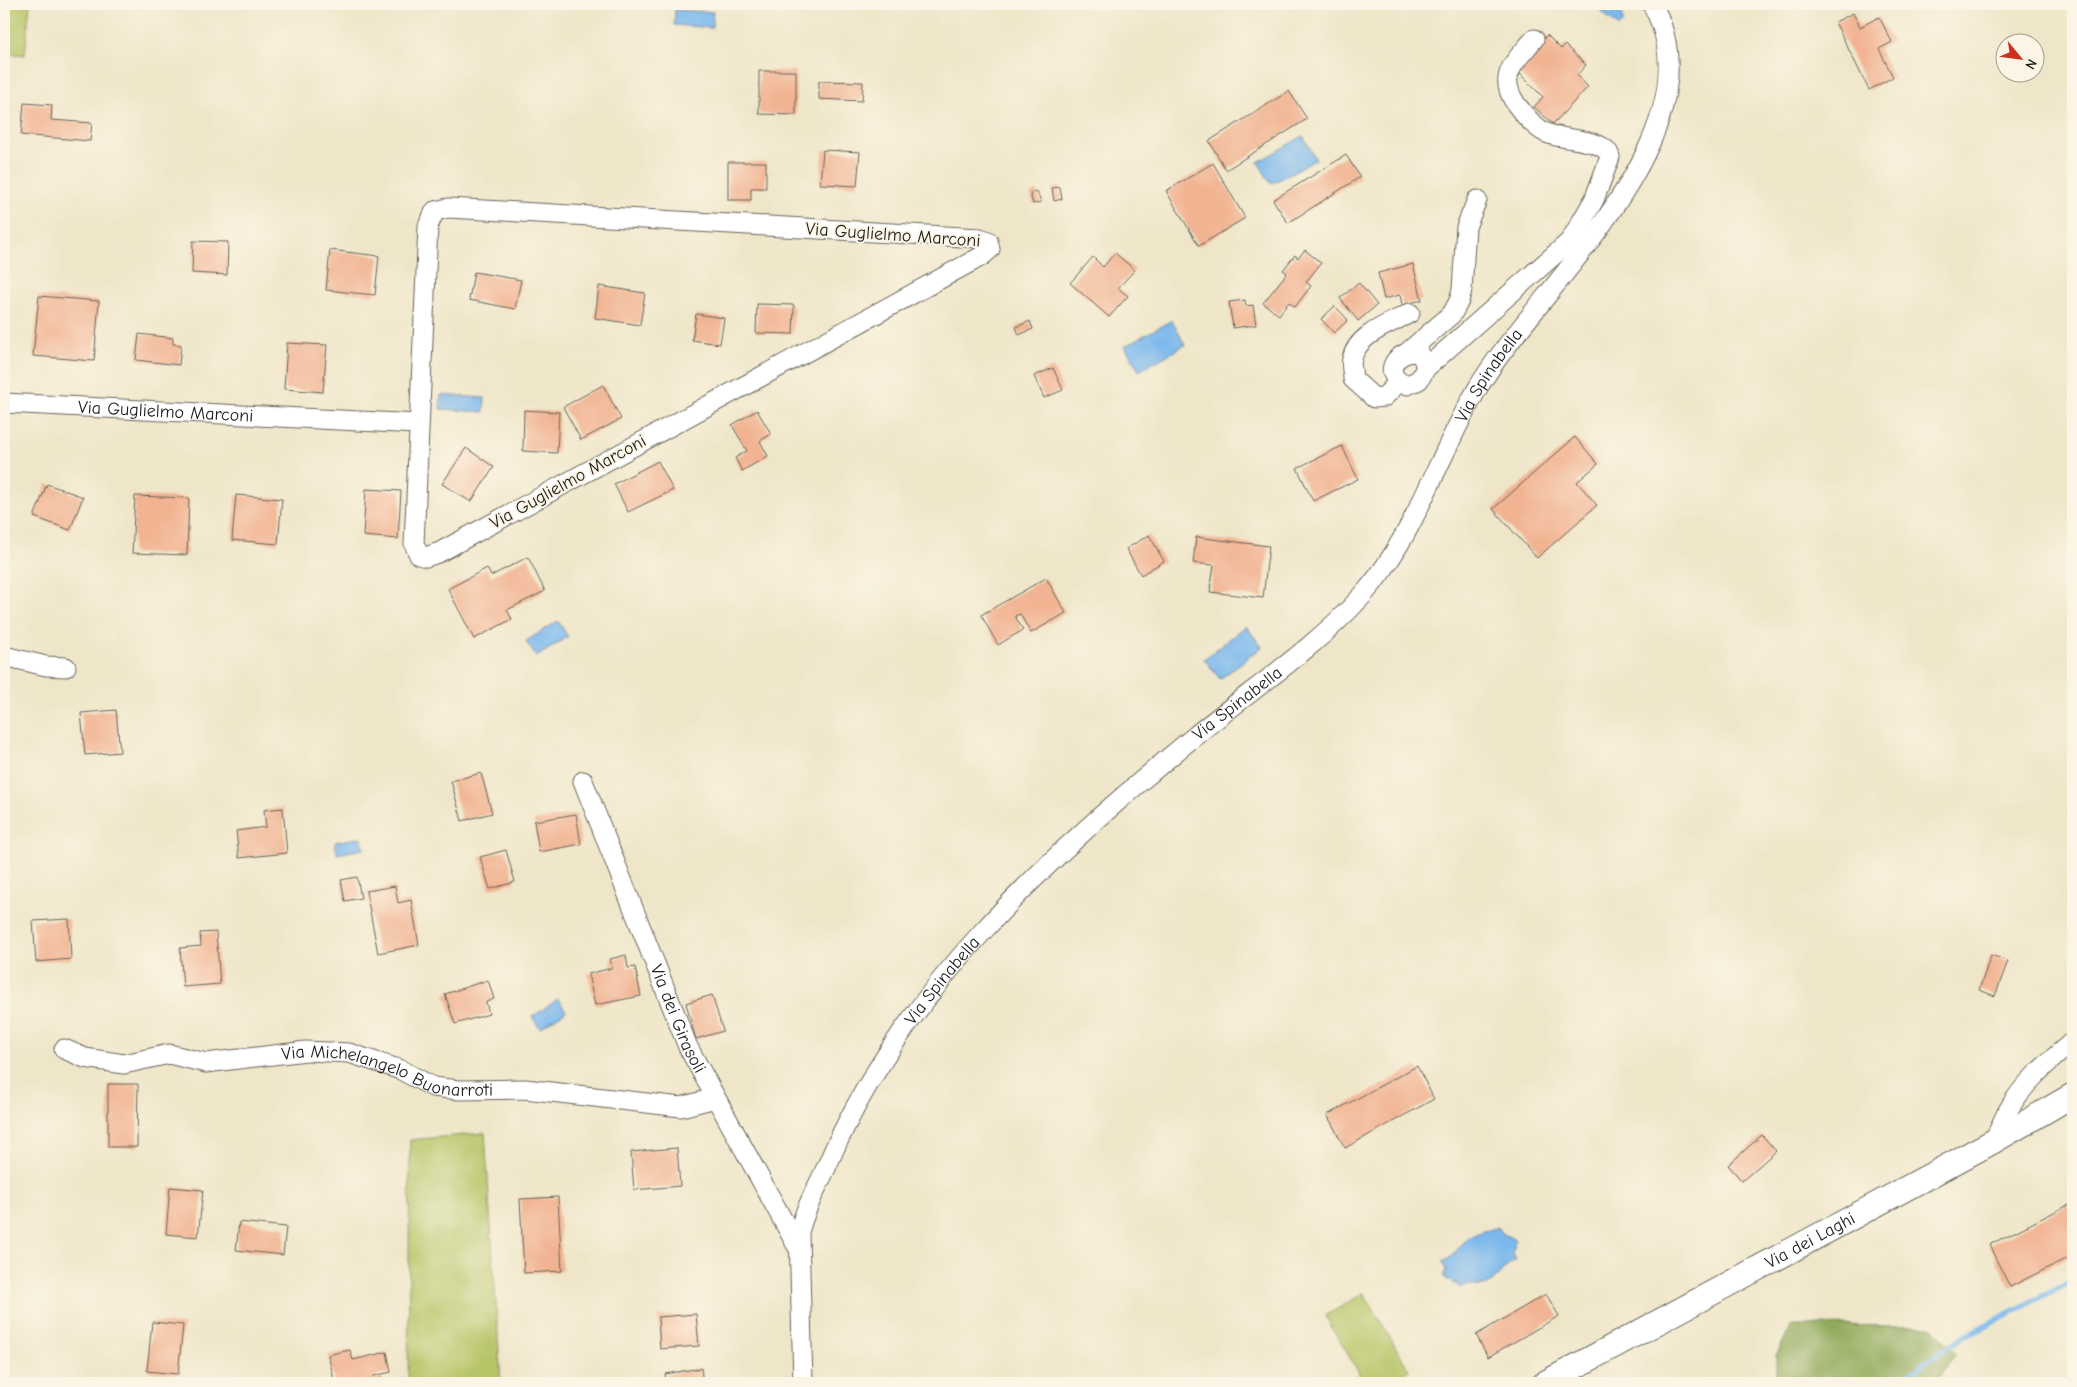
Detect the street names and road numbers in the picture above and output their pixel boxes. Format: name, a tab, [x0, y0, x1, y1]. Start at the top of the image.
street label: Via Guglielmo Marconi	[805, 218, 981, 252]
street label: Via Spinabella	[1451, 324, 1527, 426]
street label: Via Guglielmo Marconi	[78, 396, 254, 426]
street label: Via Guglielmo Marconi	[486, 430, 650, 534]
street label: Via Spinabella	[1188, 662, 1286, 744]
street label: Via Spinabella	[900, 932, 984, 1029]
street label: Via dei Girasoli	[646, 961, 711, 1077]
street label: Via Michelangelo Buonarroti	[280, 1040, 493, 1101]
street label: Via dei Laghi	[1761, 1207, 1859, 1273]

